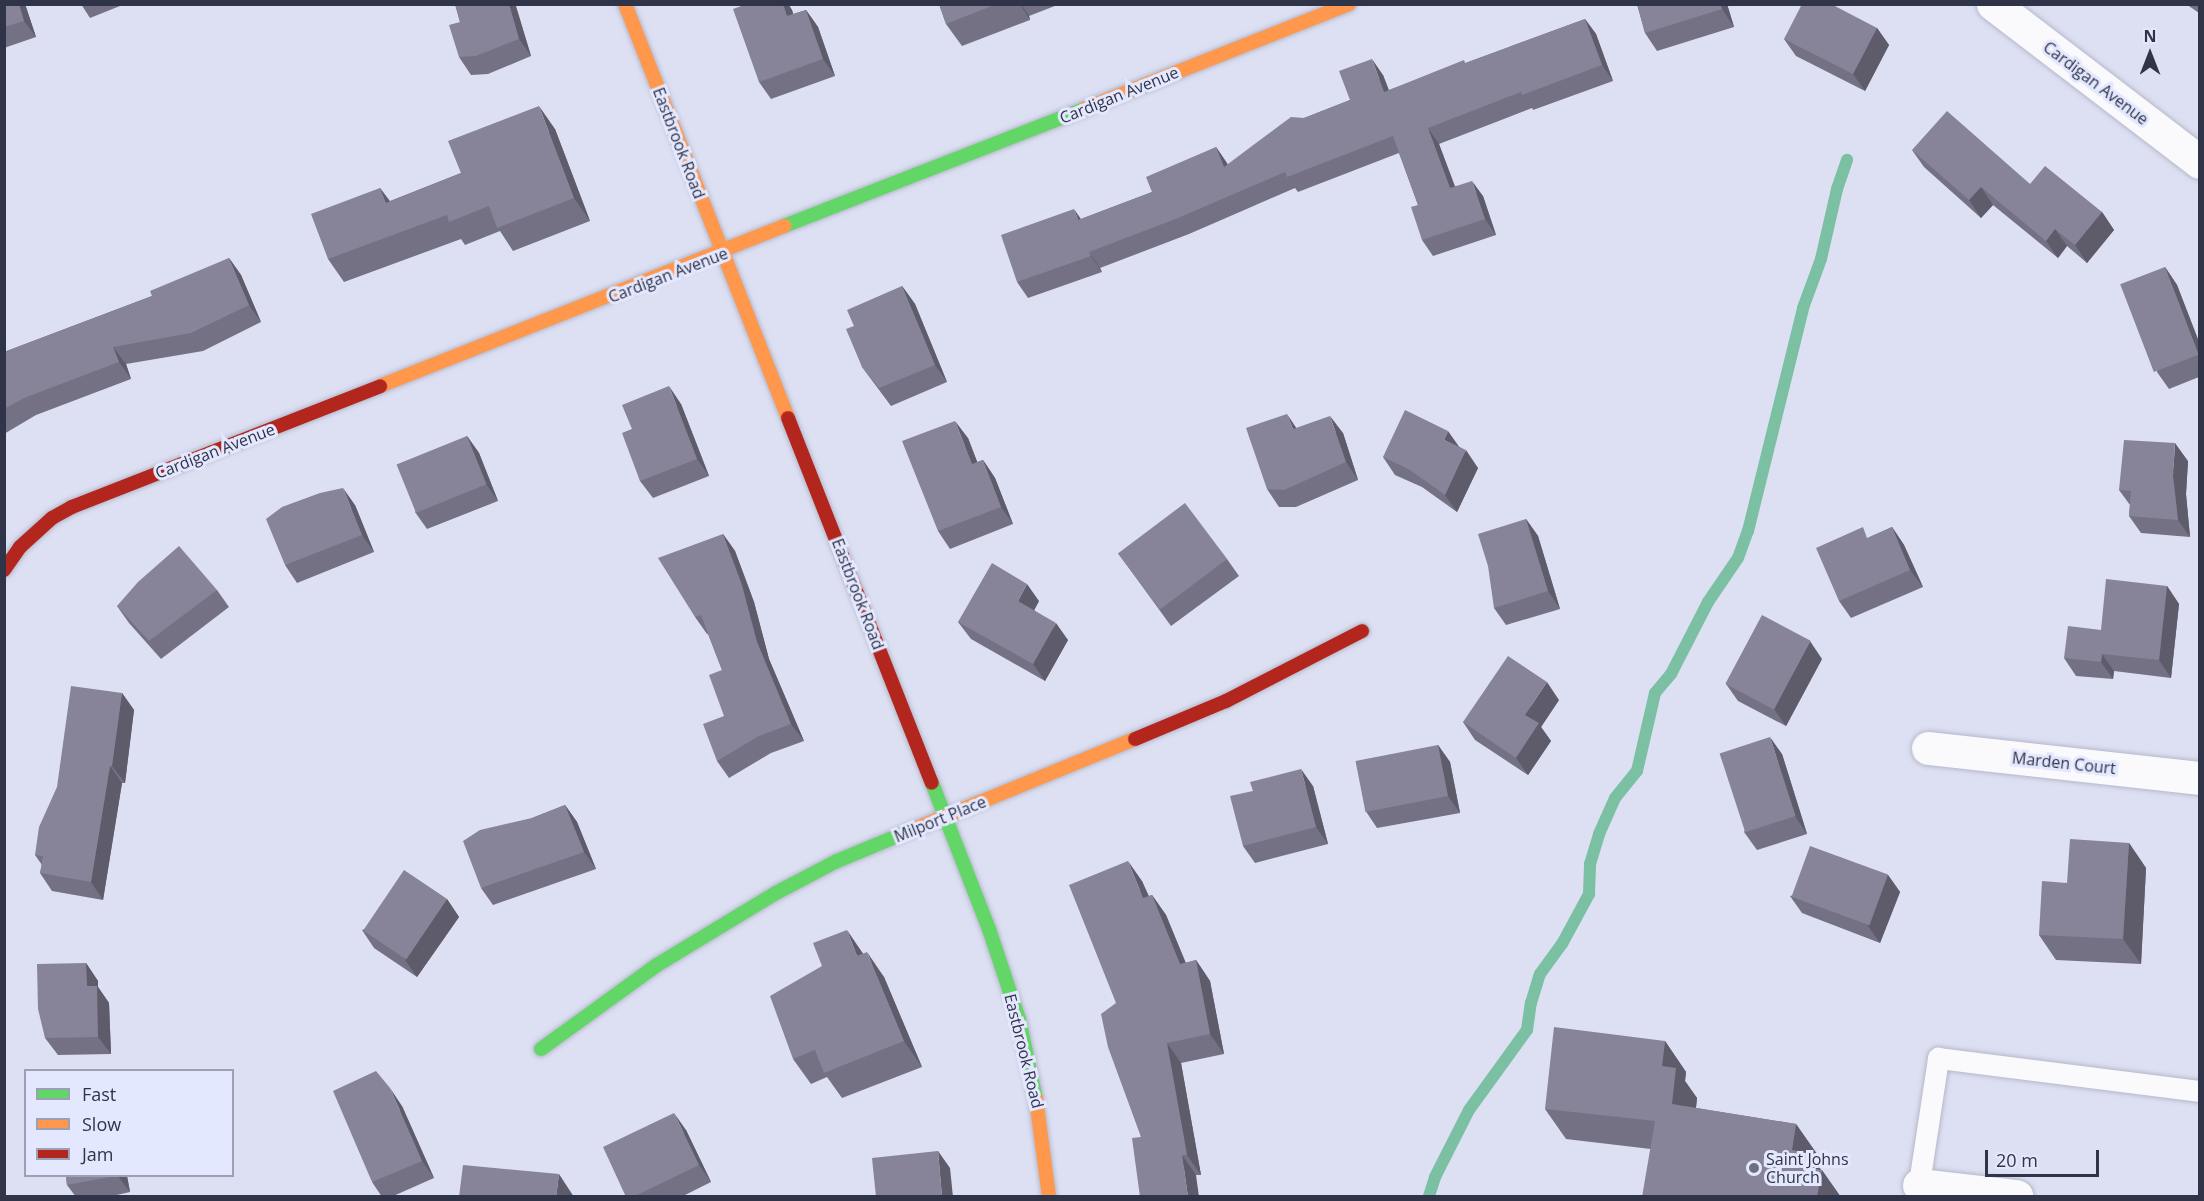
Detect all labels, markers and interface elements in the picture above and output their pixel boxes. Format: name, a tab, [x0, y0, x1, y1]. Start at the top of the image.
north arrow	[2120, 24, 2180, 84]
text: N	[2143, 25, 2157, 47]
street label: Cardigan Avenue	[2040, 37, 2152, 129]
street label: Cardigan Avenue	[1057, 62, 1181, 128]
street label: Eastbrook Road	[649, 85, 709, 201]
street label: Cardigan Avenue	[605, 243, 731, 307]
street label: Cardigan Avenue	[152, 419, 278, 483]
street label: Eastbrook Road	[828, 536, 888, 652]
street label: Marden Court	[2011, 748, 2117, 778]
street label: Milport Place	[891, 792, 989, 846]
street label: Eastbrook Road	[1000, 992, 1048, 1110]
legend	[24, 1069, 234, 1177]
text: Fast	[82, 1082, 116, 1106]
text: Slow	[82, 1112, 121, 1136]
scale bar	[1988, 1138, 2102, 1176]
text: Jam	[82, 1142, 114, 1166]
text: 20 m	[1996, 1148, 2038, 1172]
place label: Saint Johns Church	[1766, 1149, 1849, 1187]
marker: Saint Johns Church	[1747, 1161, 1761, 1175]

